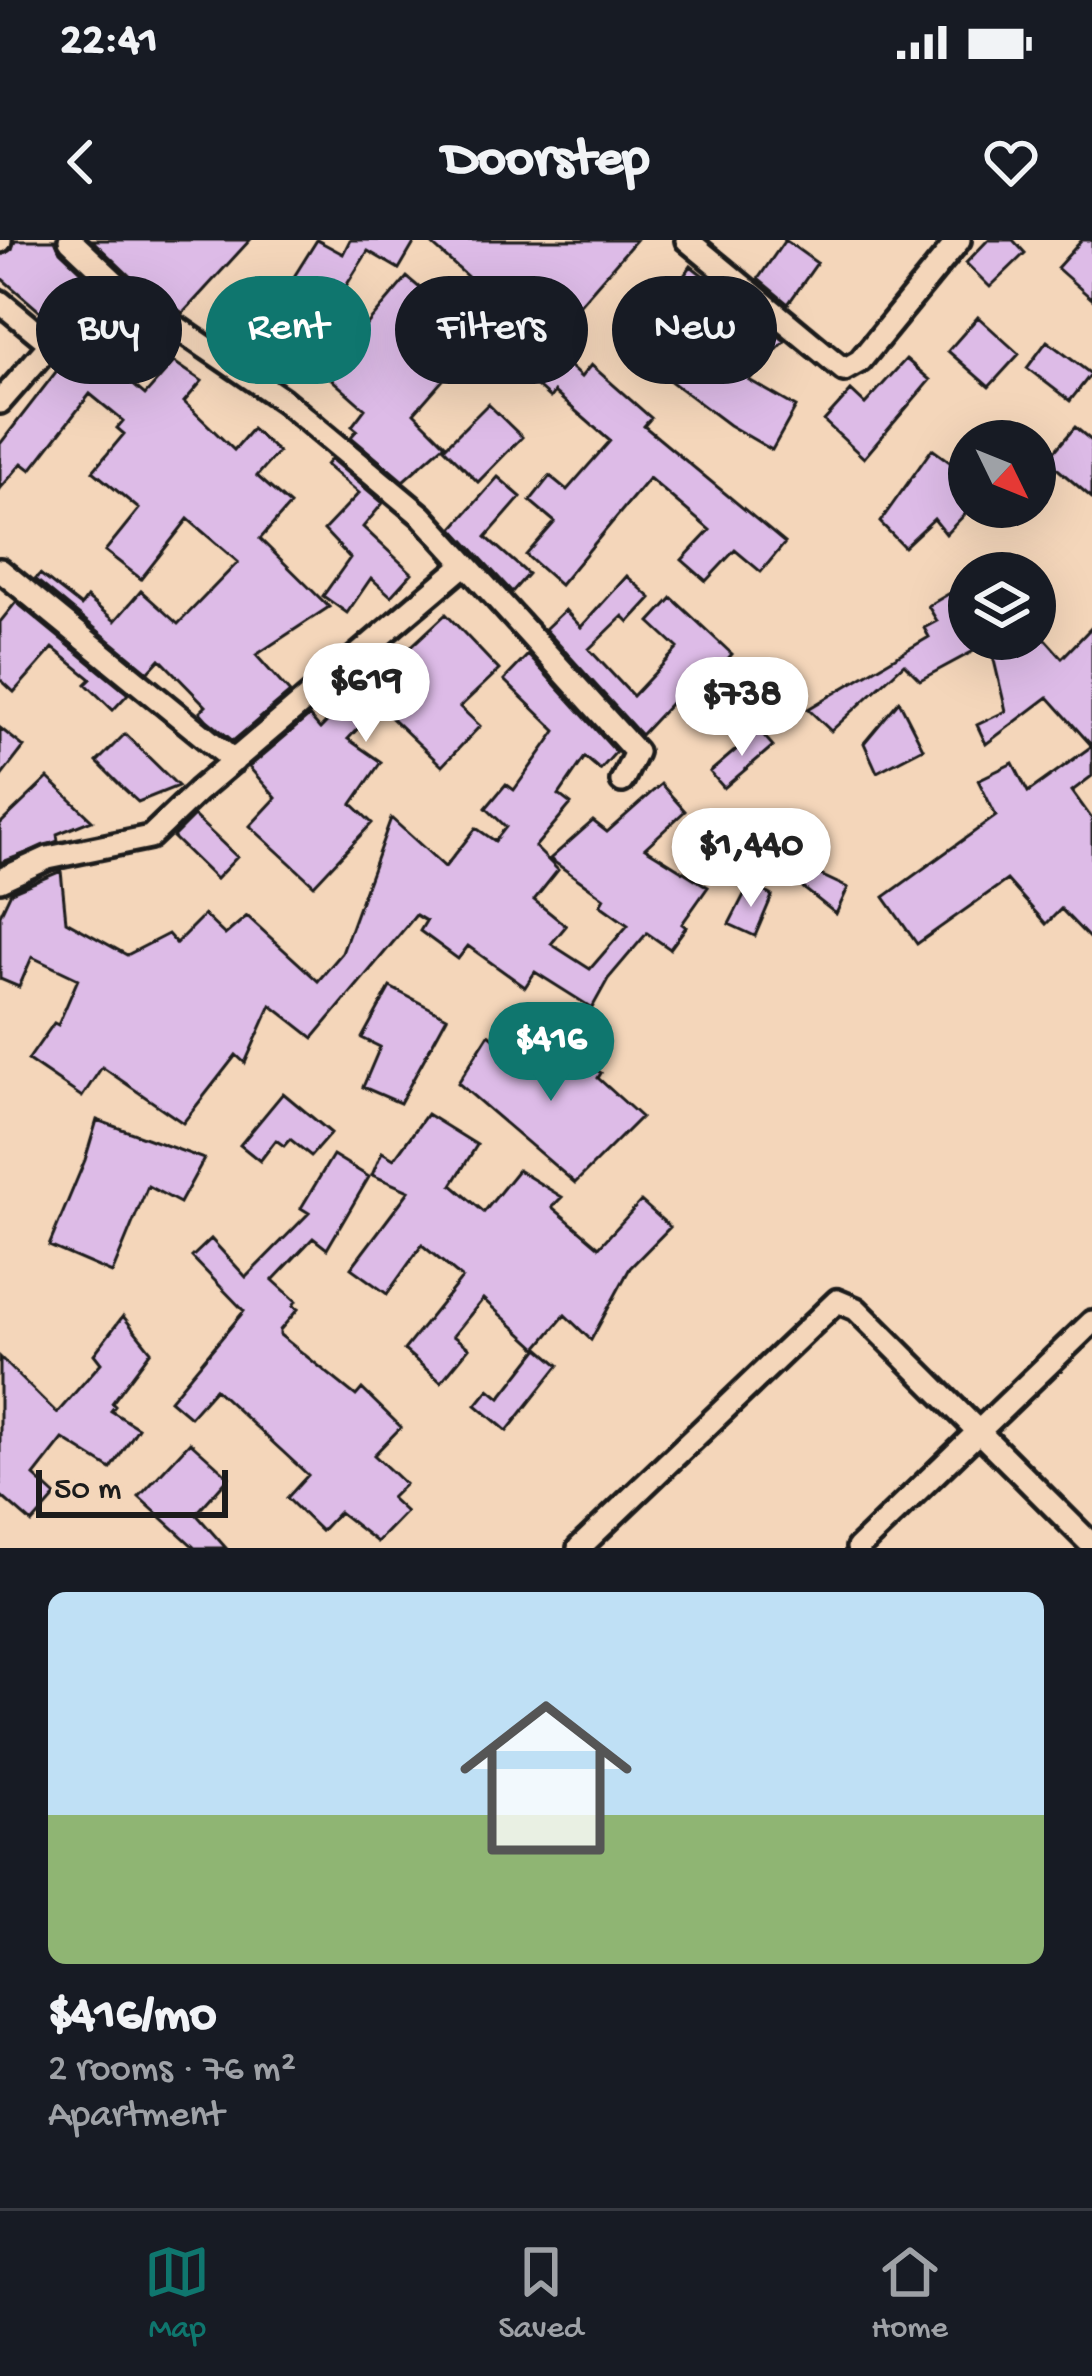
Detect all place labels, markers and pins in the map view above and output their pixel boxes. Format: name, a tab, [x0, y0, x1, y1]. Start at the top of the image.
pin: $619	[295, 643, 437, 745]
pin: $738	[671, 657, 813, 759]
pin: $1,440	[653, 808, 849, 910]
pin: $416	[480, 1002, 622, 1104]

